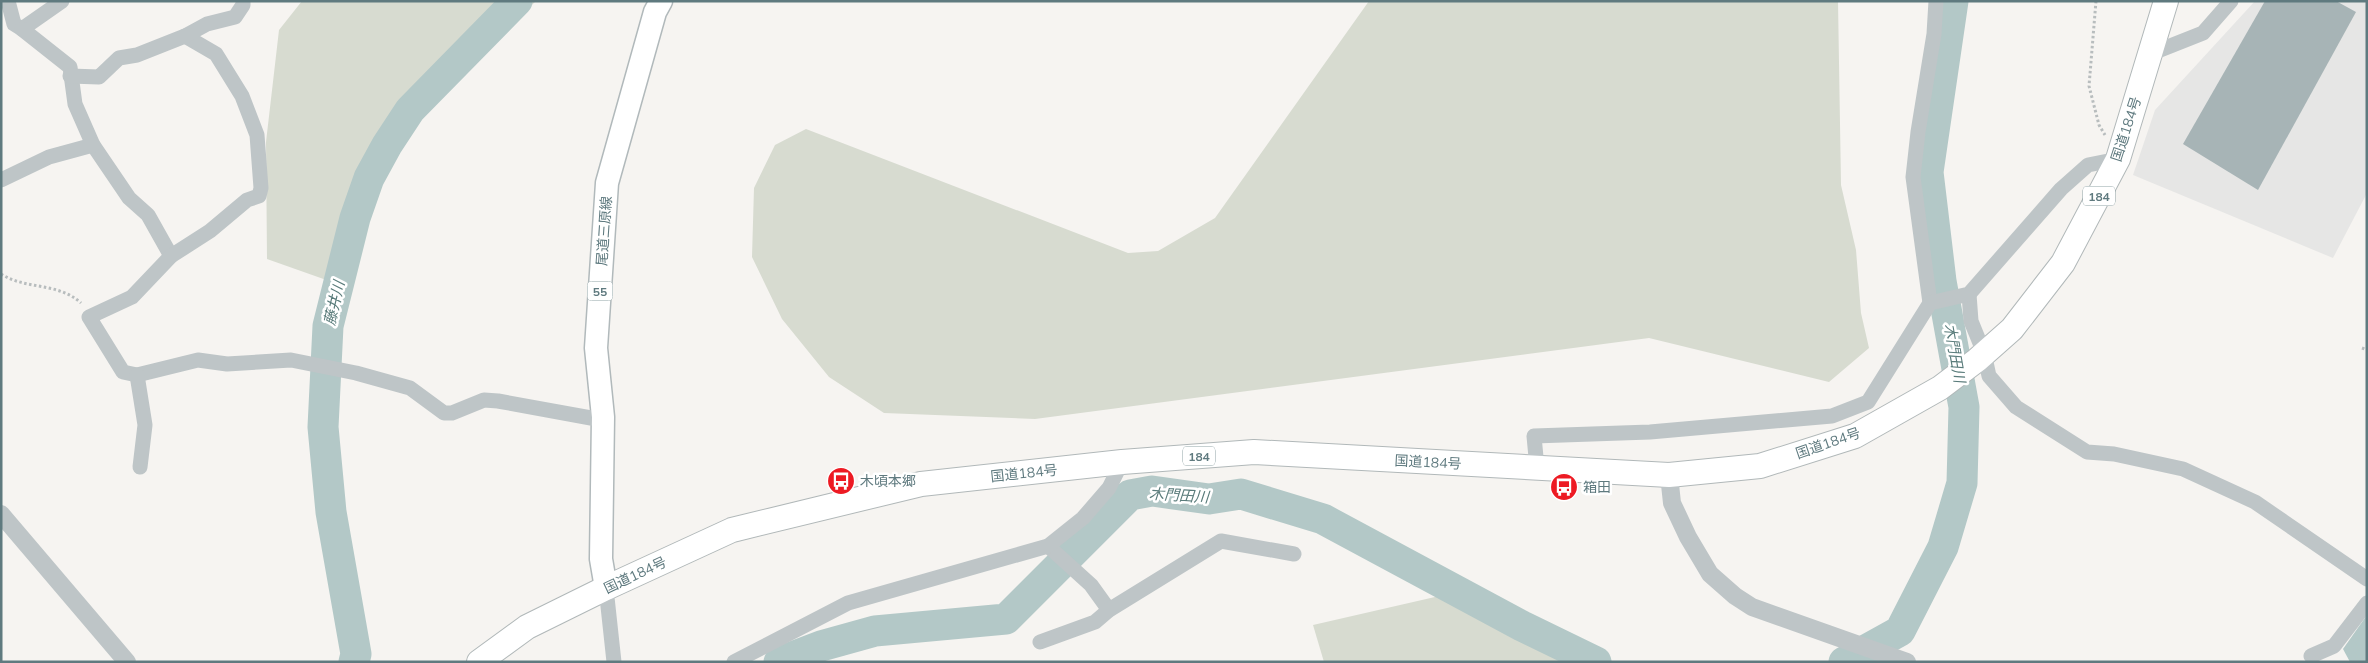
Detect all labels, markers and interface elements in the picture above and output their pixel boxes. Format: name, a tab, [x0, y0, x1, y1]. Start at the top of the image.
street label: 国道184号	[2107, 94, 2145, 164]
road number: 184	[2083, 187, 2115, 206]
street label: 尾道三原線	[593, 195, 615, 267]
water label: 藤井川	[320, 277, 349, 327]
road number: 55	[588, 282, 612, 300]
water label: 木門田川	[1940, 322, 1970, 386]
street label: 国道184号	[1793, 424, 1863, 462]
road number: 184	[1183, 446, 1215, 466]
street label: 国道184号	[1394, 451, 1462, 473]
street label: 国道184号	[990, 461, 1058, 485]
bus stop icon: 木頃本郷	[826, 466, 856, 496]
place label: 木頃本郷	[860, 472, 916, 490]
bus stop icon: 箱田	[1549, 472, 1579, 502]
place label: 箱田	[1583, 478, 1611, 496]
water label: 木門田川	[1148, 483, 1212, 507]
street label: 国道184号	[601, 553, 669, 597]

